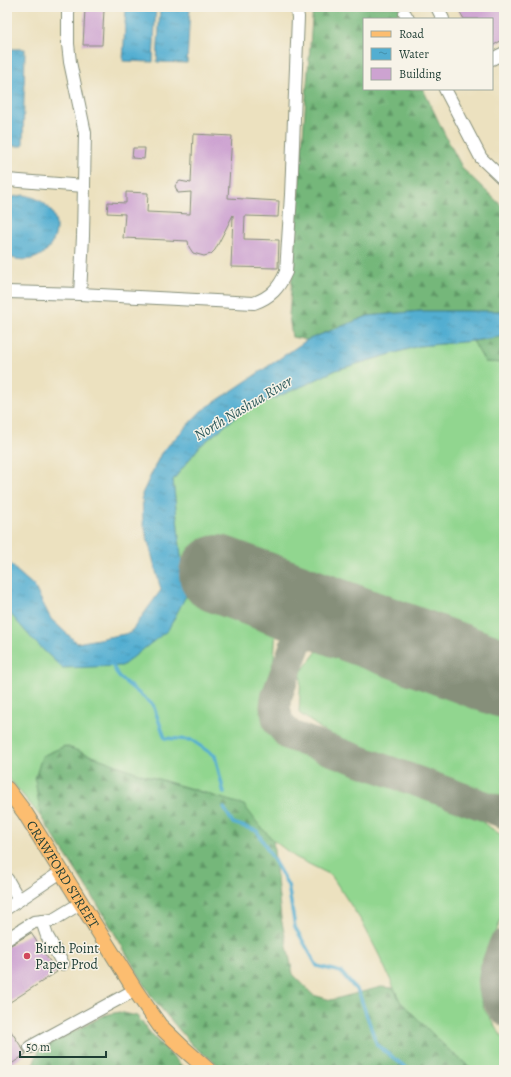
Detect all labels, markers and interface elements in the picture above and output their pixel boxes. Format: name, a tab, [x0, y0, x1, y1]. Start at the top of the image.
legend	[363, 18, 493, 90]
text: Road	[399, 26, 425, 42]
text: Water	[398, 46, 429, 62]
text: Building	[399, 66, 441, 82]
water label: North Nashua River	[190, 370, 296, 445]
street label: CRAWFORD STREET	[22, 817, 103, 932]
place label: Birch Point Paper Prod	[35, 939, 99, 974]
marker: Birch Point Paper Prod	[22, 951, 32, 961]
scale bar	[20, 1033, 106, 1059]
text: 50 m	[26, 1039, 50, 1055]

